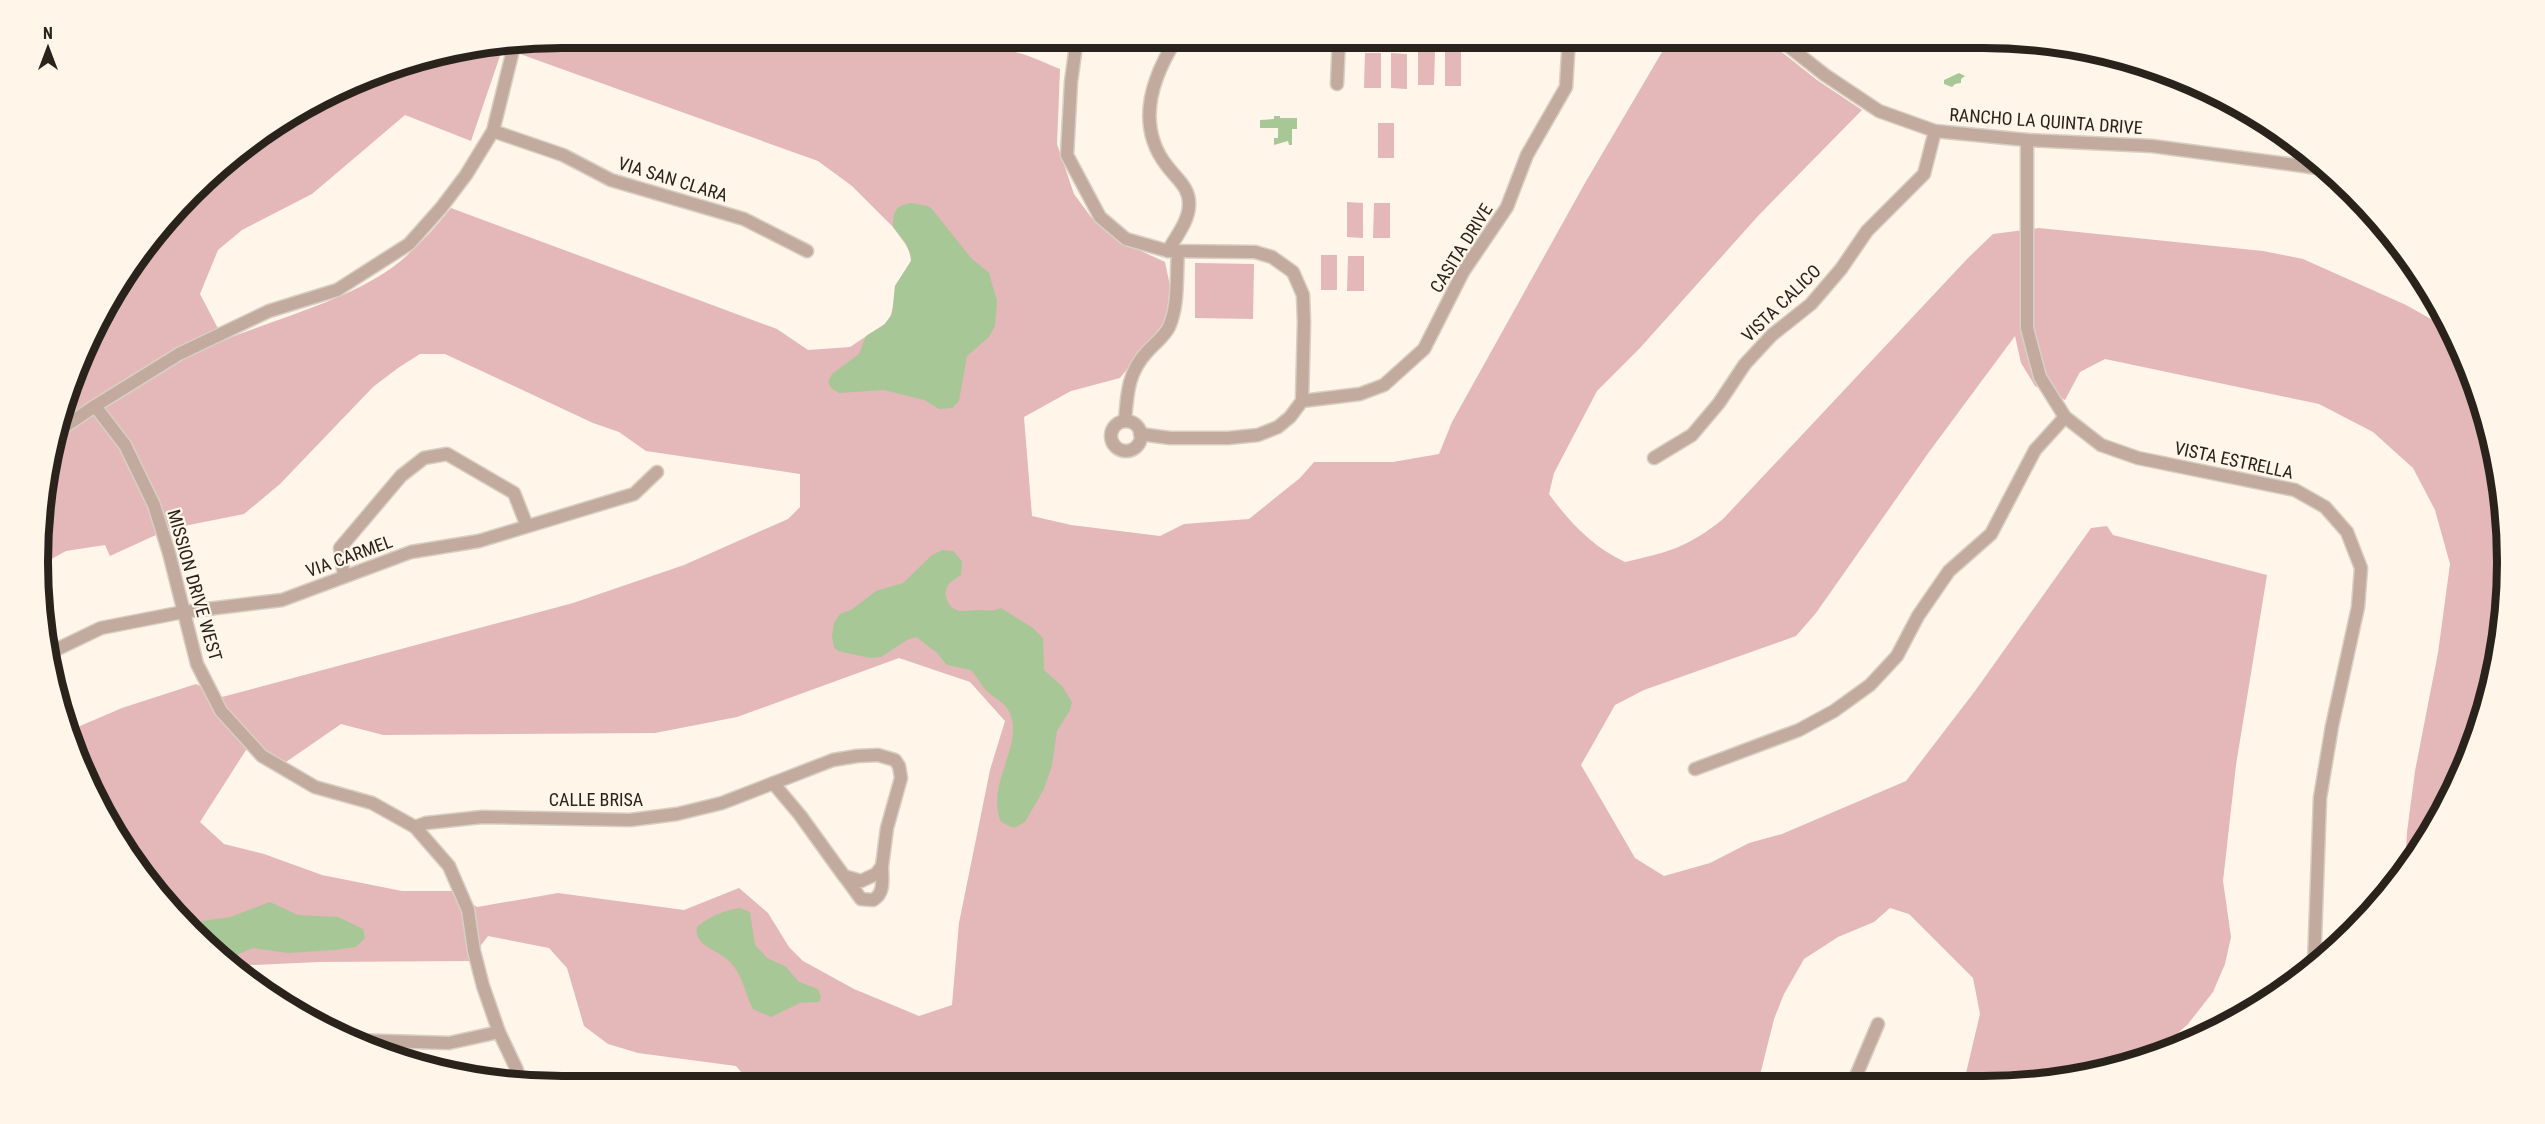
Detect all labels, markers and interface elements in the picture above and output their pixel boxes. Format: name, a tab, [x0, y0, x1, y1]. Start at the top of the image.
north arrow	[18, 18, 78, 78]
text: N	[43, 24, 53, 43]
street label: RANCHO LA QUINTA DRIVE	[1949, 104, 2143, 138]
street label: VIA SAN CLARA	[616, 152, 731, 206]
street label: CASITA DRIVE	[1425, 200, 1497, 296]
street label: VISTA CALICO	[1737, 260, 1825, 346]
street label: VISTA ESTRELLA	[2173, 437, 2296, 483]
street label: MISSION DRIVE WEST	[163, 507, 227, 663]
street label: VIA CARMEL	[303, 531, 396, 581]
street label: CALLE BRISA	[549, 789, 644, 810]

